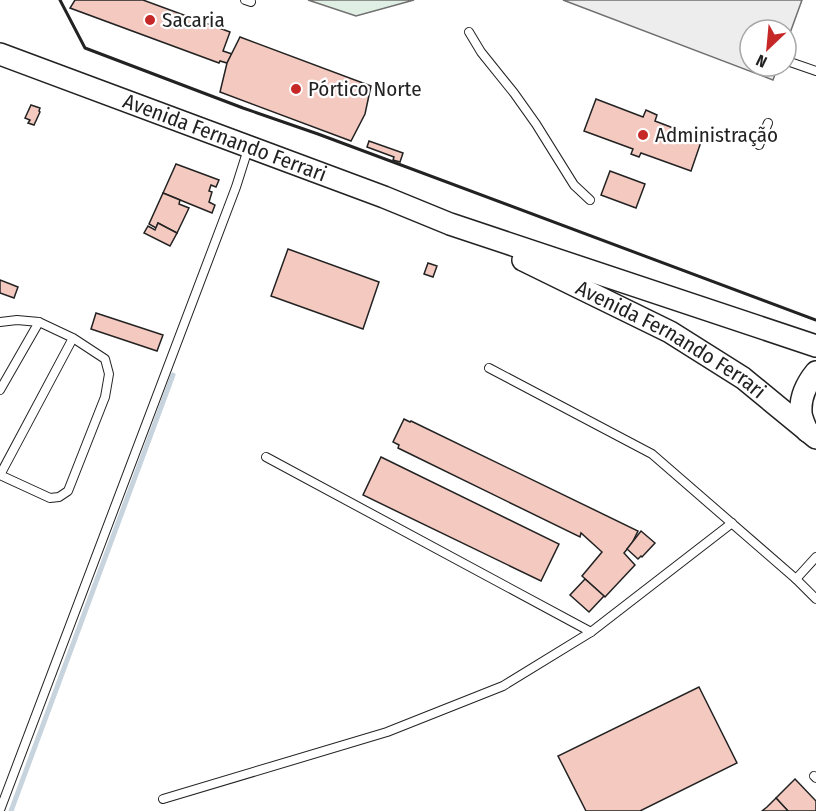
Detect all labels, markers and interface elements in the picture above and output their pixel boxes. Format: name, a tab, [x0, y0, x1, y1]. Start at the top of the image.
place label: Sacaria	[162, 7, 225, 33]
marker: Sacaria	[143, 13, 157, 27]
north arrow	[738, 18, 798, 78]
text: N	[753, 50, 770, 72]
place label: Pórtico Norte	[308, 76, 422, 102]
marker: Pórtico Norte	[289, 82, 303, 96]
street label: Avenida Fernando Ferrari	[120, 88, 330, 188]
place label: Administração	[655, 122, 778, 148]
marker: Administração	[636, 128, 650, 142]
street label: Avenida Fernando Ferrari	[571, 275, 771, 404]

